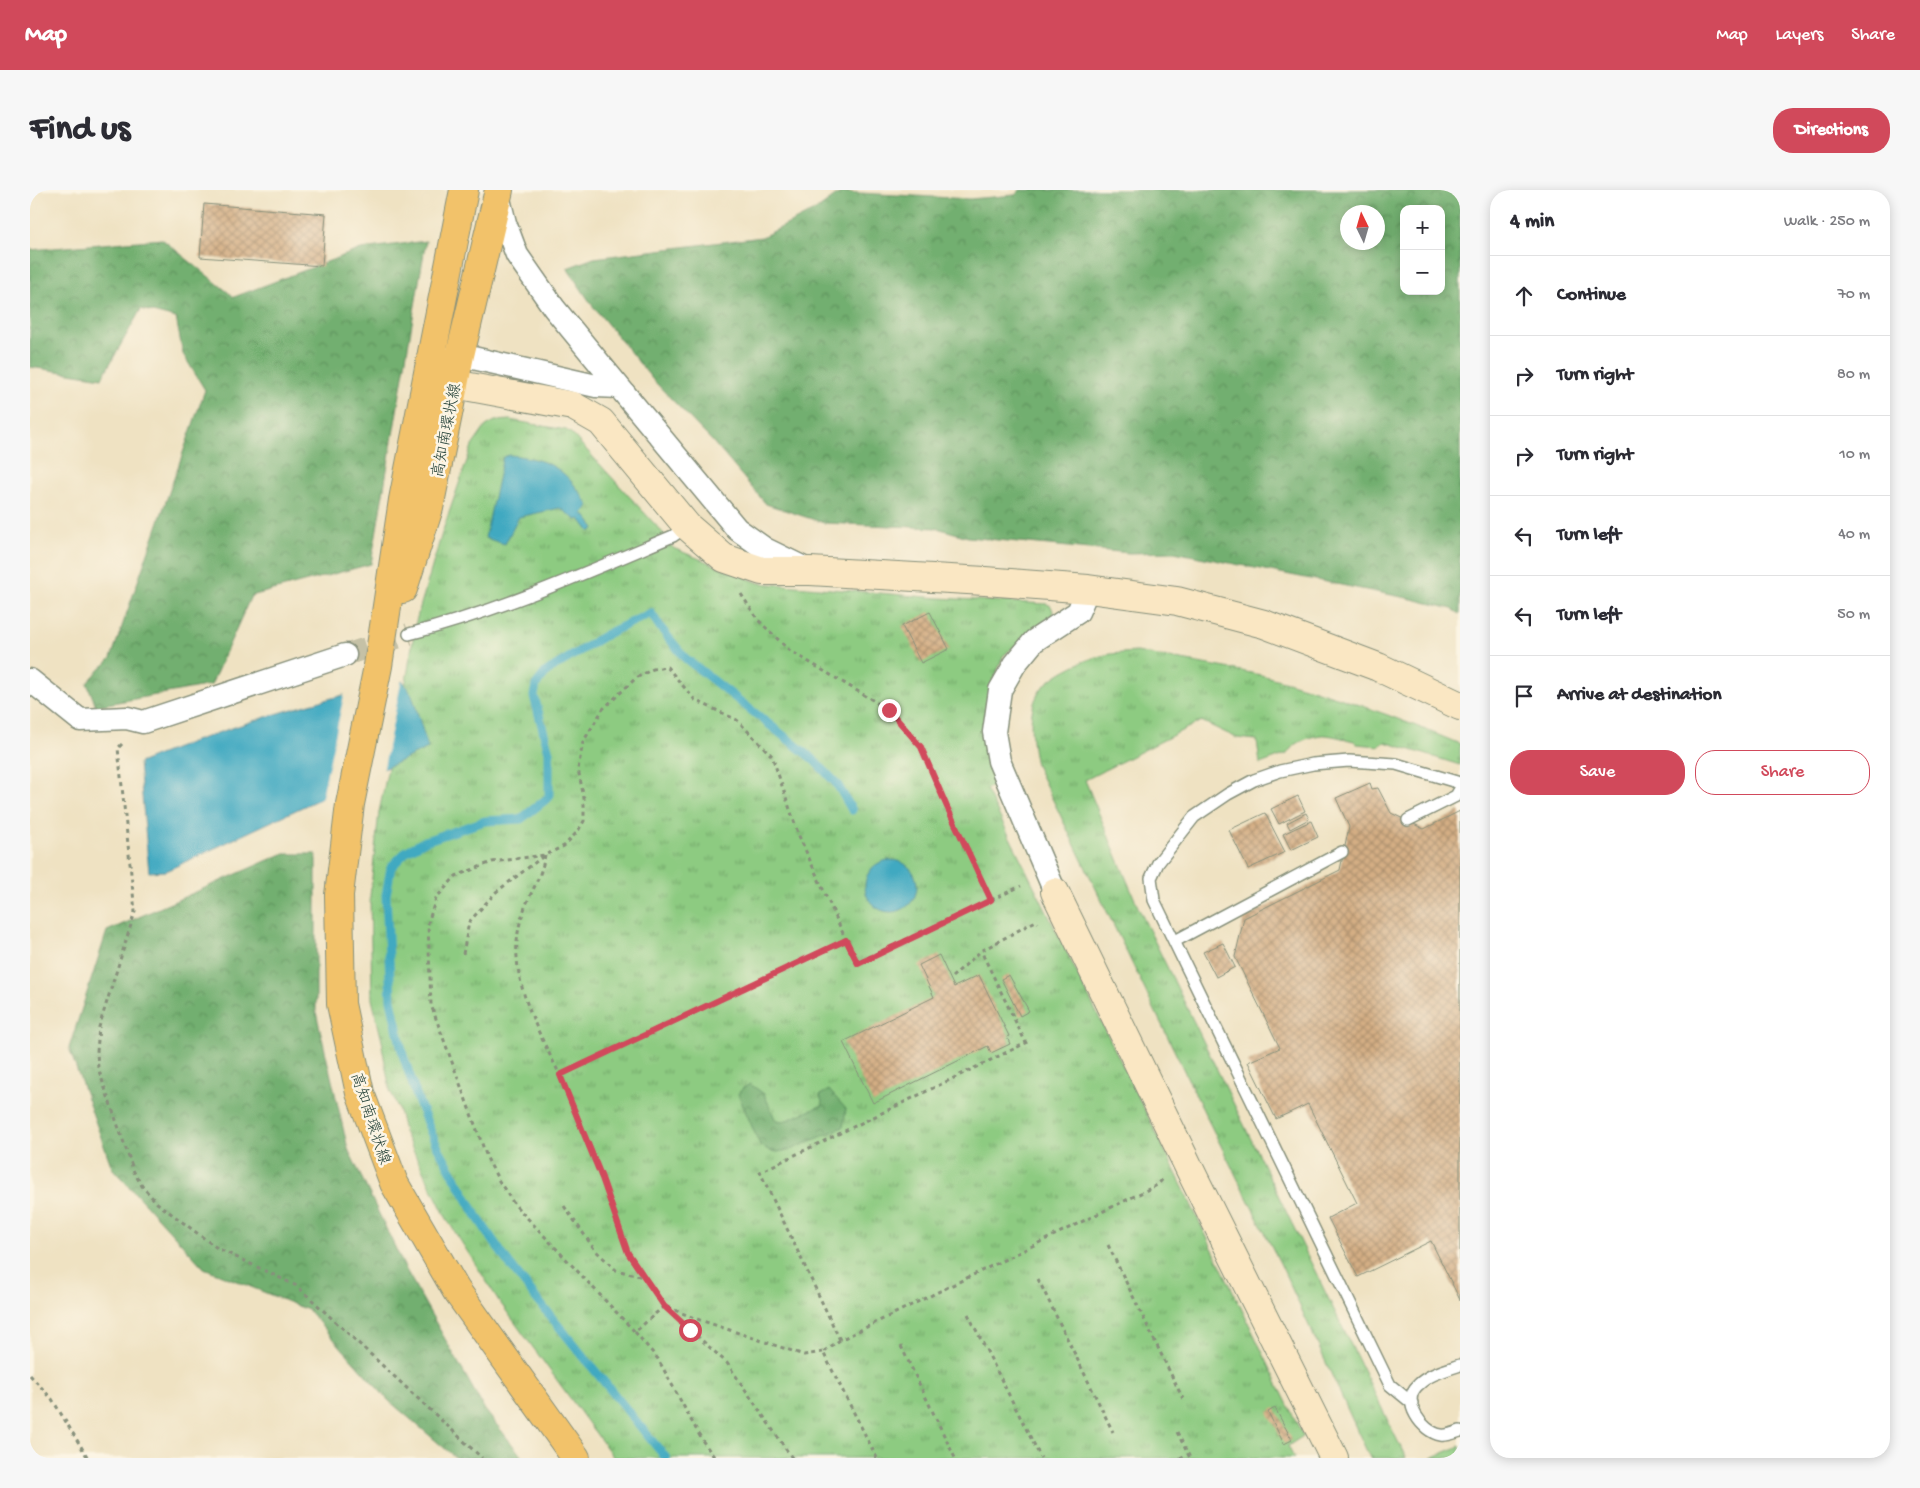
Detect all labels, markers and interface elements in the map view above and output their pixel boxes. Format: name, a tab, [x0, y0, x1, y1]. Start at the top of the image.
text: Map	[25, 21, 67, 50]
text: Map	[1716, 25, 1748, 46]
text: Layers	[1776, 25, 1823, 46]
text: Share	[1851, 25, 1895, 46]
button: Directions	[1773, 108, 1890, 153]
text: Find us	[30, 110, 130, 151]
north arrow	[1340, 205, 1385, 250]
map controls	[1400, 205, 1445, 295]
button: +	[1400, 205, 1445, 250]
text: 4 min	[1510, 210, 1554, 235]
text: Walk · 250 m	[1784, 213, 1870, 232]
button: −	[1400, 250, 1445, 295]
icon: ahead	[1510, 282, 1538, 310]
text: Continue	[1557, 284, 1626, 307]
text: 70 m	[1837, 286, 1870, 305]
icon: right	[1510, 362, 1538, 390]
text: Turn right	[1557, 364, 1633, 387]
text: 80 m	[1837, 366, 1870, 385]
street label: 高知南環状線	[428, 381, 467, 480]
icon: right	[1510, 442, 1538, 470]
text: Turn right	[1557, 444, 1633, 467]
text: 10 m	[1839, 446, 1870, 465]
icon: left	[1510, 522, 1538, 550]
text: Turn left	[1557, 524, 1621, 547]
text: 40 m	[1838, 526, 1870, 545]
icon: left	[1510, 602, 1538, 630]
text: Turn left	[1557, 604, 1621, 627]
text: 50 m	[1837, 606, 1870, 625]
icon: arrive	[1510, 682, 1538, 710]
text: Arrive at destination	[1557, 684, 1721, 707]
route end	[878, 699, 901, 722]
button: Save	[1510, 750, 1685, 795]
button: Share	[1695, 750, 1870, 795]
street label: 高知南環状線	[345, 1070, 394, 1168]
route start	[679, 1319, 702, 1342]

